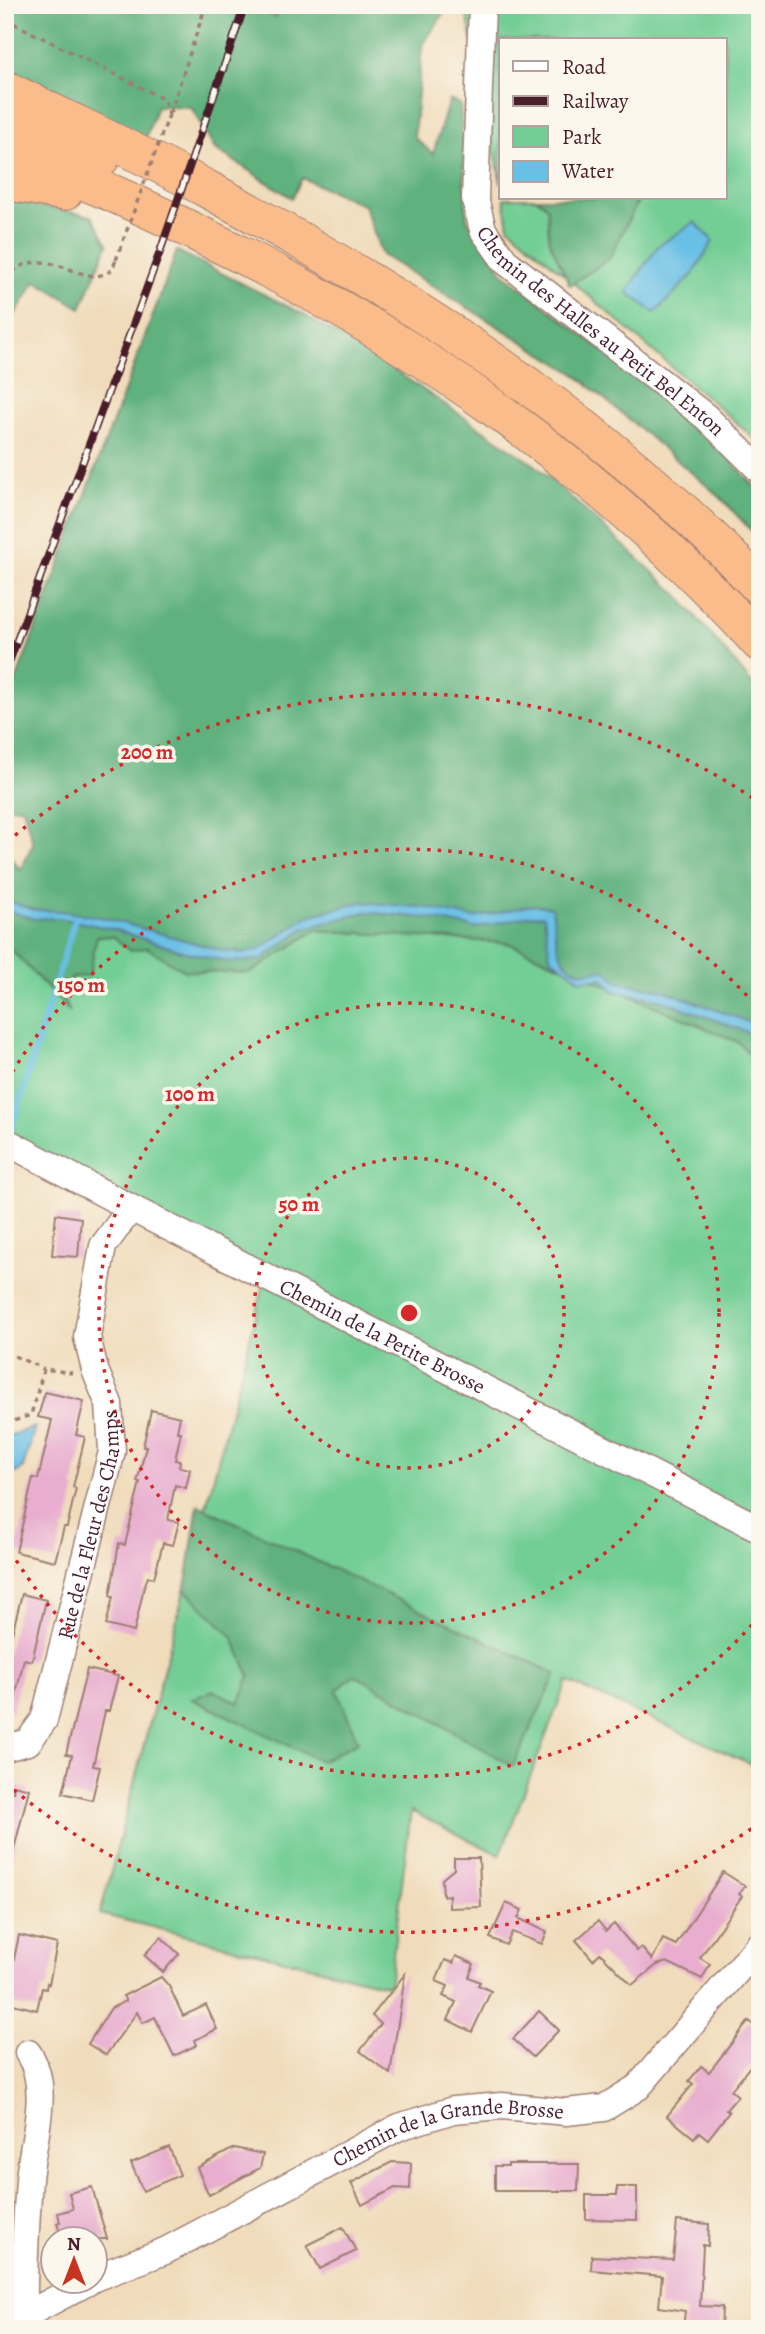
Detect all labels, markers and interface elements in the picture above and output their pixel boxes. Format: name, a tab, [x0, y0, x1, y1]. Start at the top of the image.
legend	[499, 38, 726, 200]
text: Road	[562, 53, 606, 81]
text: Railway	[562, 87, 629, 115]
text: Park	[562, 123, 602, 151]
text: Water	[561, 157, 614, 185]
street label: Chemin des Halles au Petit Bel Enton	[470, 220, 731, 442]
text: 200 m	[121, 738, 174, 766]
text: 150 m	[57, 971, 106, 999]
text: 100 m	[165, 1080, 215, 1108]
text: 50 m	[279, 1190, 320, 1218]
street label: Chemin de la Petite Brosse	[275, 1272, 490, 1400]
centre of rings	[397, 1301, 421, 1325]
street label: Rue de la Fleur des Champs	[51, 1409, 127, 1642]
street label: Chemin de la Grande Brosse	[327, 2092, 565, 2174]
north arrow	[38, 2226, 108, 2296]
text: N	[67, 2231, 81, 2257]

